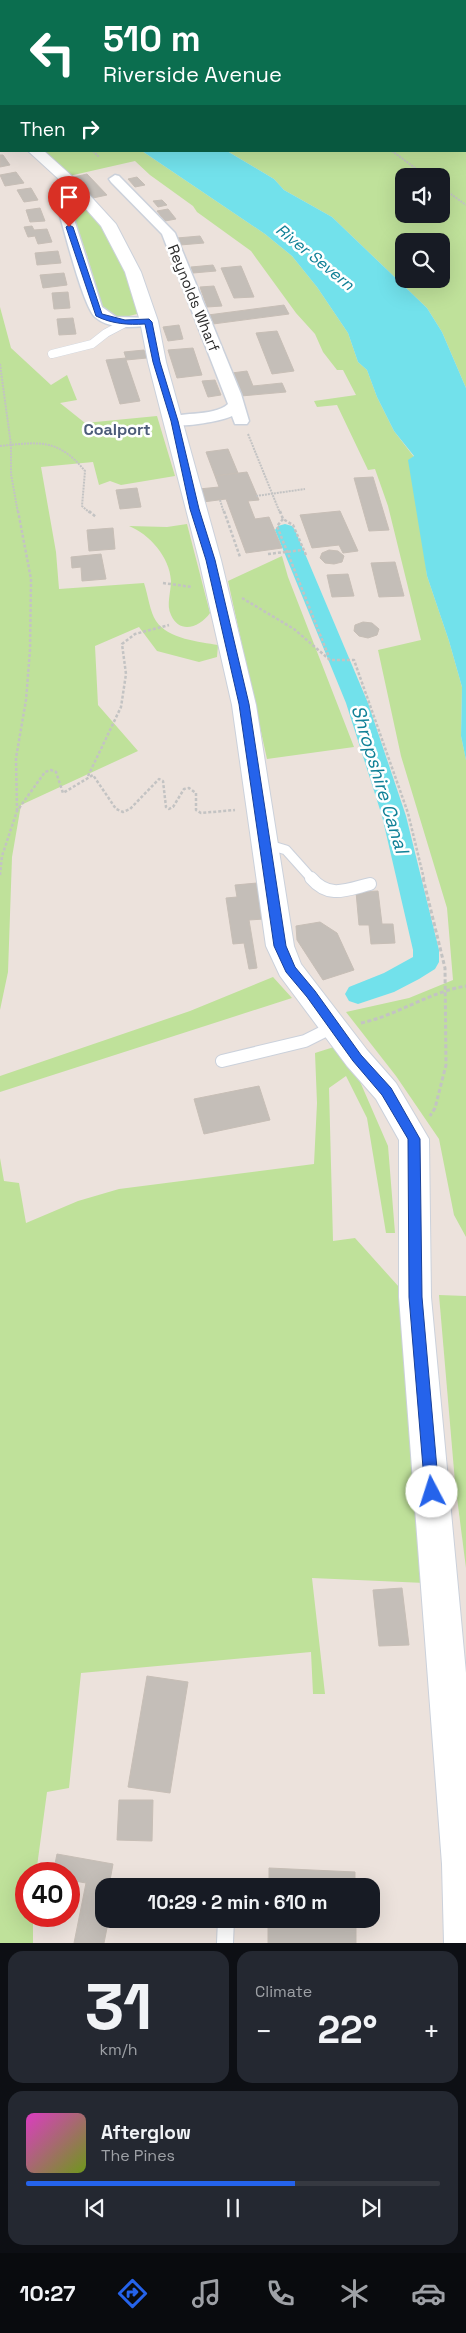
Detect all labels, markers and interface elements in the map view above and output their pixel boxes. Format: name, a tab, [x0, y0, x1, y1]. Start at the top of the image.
text: 510 m	[103, 17, 201, 61]
icon: left	[20, 20, 85, 85]
text: Riverside Avenue	[103, 60, 282, 88]
icon: right	[76, 115, 104, 143]
text: Then	[20, 117, 66, 142]
map controls	[395, 168, 450, 288]
button: sound	[395, 168, 450, 223]
pin	[48, 176, 90, 227]
icon: arrive	[55, 183, 83, 211]
water label: River Severn	[272, 219, 359, 296]
button: search	[395, 233, 450, 288]
street label: Reynolds Wharf	[164, 241, 224, 355]
district label: Coalport	[83, 419, 151, 440]
water label: Shropshire Canal	[346, 702, 415, 858]
position arrow	[405, 1465, 457, 1517]
speed limit sign: 40	[15, 1862, 80, 1927]
text: 10:29 · 2 min · 610 m	[148, 1890, 327, 1915]
text: 31	[85, 1965, 152, 2048]
text: Climate	[255, 1981, 312, 2002]
text: 22°	[317, 2006, 378, 2054]
text: −	[255, 2013, 272, 2049]
text: +	[423, 2013, 440, 2049]
text: km/h	[99, 2039, 138, 2060]
text: Afterglow	[101, 2120, 191, 2145]
text: The Pines	[101, 2145, 175, 2166]
icon: previous	[81, 2194, 109, 2222]
icon: pause	[219, 2194, 247, 2222]
icon: next	[357, 2194, 385, 2222]
icon: directions	[115, 2276, 150, 2311]
icon: music	[189, 2276, 224, 2311]
icon: phone	[263, 2276, 298, 2311]
icon: climate	[337, 2276, 372, 2311]
icon: car	[411, 2276, 446, 2311]
text: 10:27	[20, 2279, 75, 2307]

